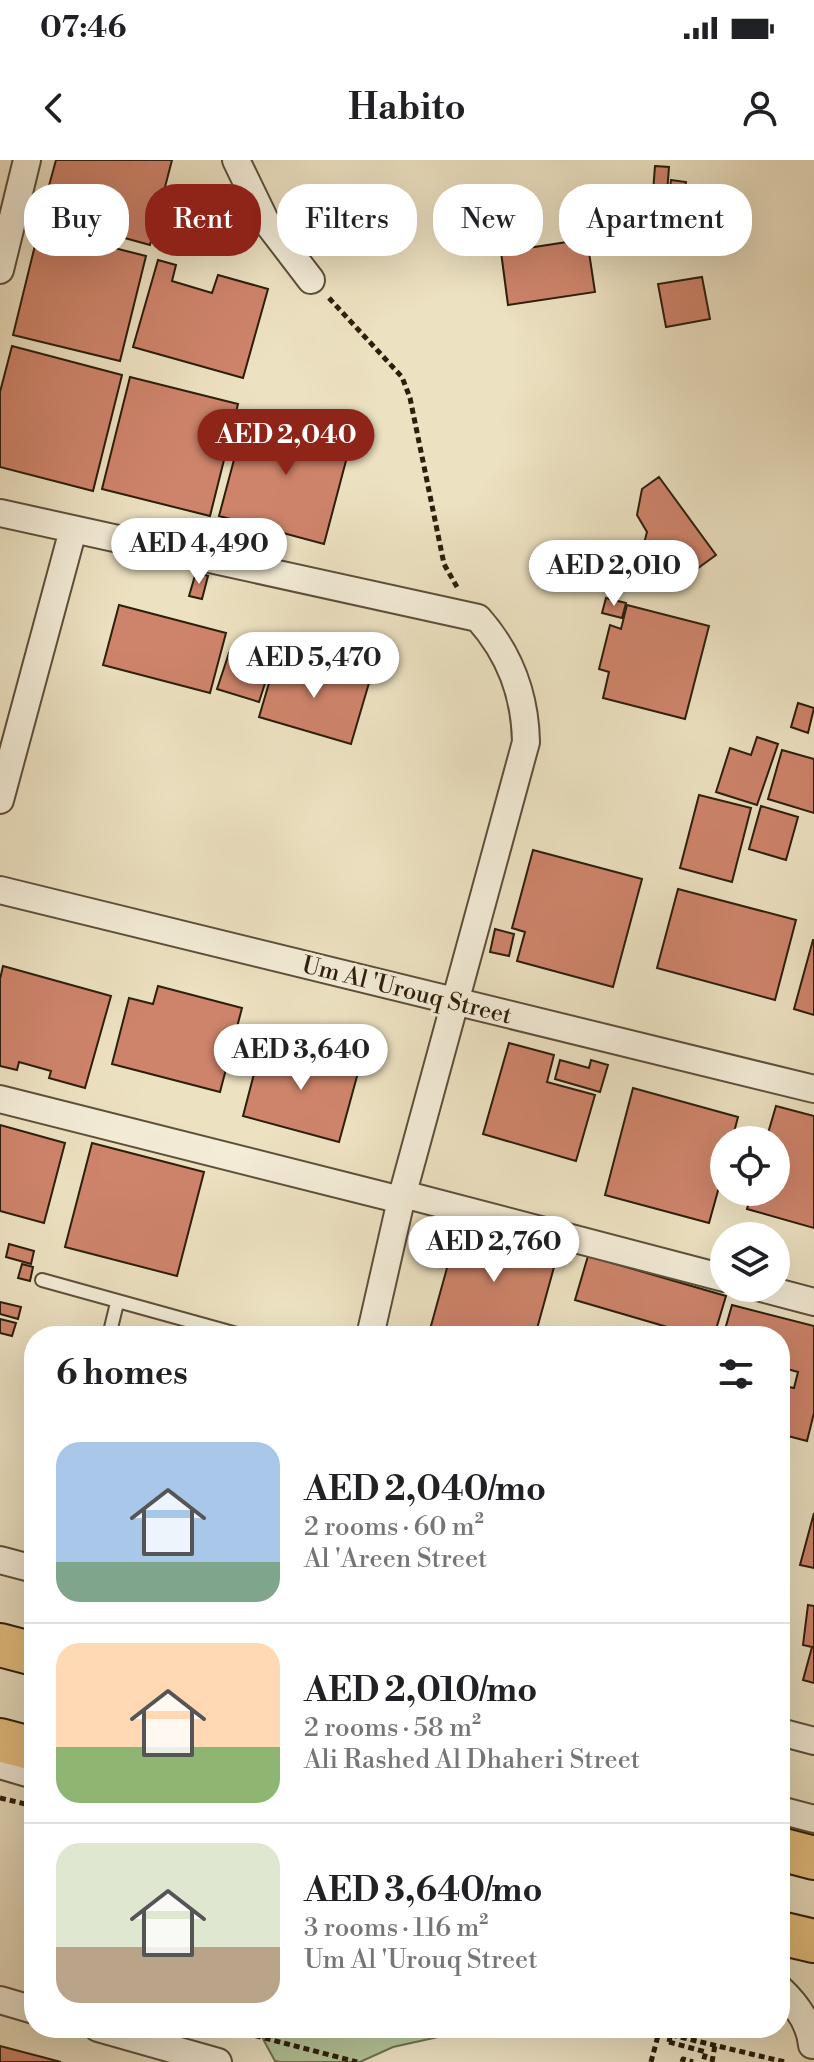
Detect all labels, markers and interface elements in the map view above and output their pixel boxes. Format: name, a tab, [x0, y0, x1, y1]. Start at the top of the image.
text: 07:46	[40, 9, 126, 47]
icon: back	[32, 86, 76, 130]
text: Habito	[348, 86, 466, 131]
icon: person	[738, 86, 782, 130]
chip: Buy	[24, 184, 129, 256]
chip: Rent	[145, 184, 261, 256]
chip: Filters	[277, 184, 417, 256]
chip: New	[433, 184, 543, 256]
chip: Apartment	[559, 184, 752, 256]
pin: AED 2,040	[194, 409, 378, 477]
text: AED 2,040	[215, 419, 357, 451]
pin: AED 4,490	[107, 518, 291, 586]
text: AED 4,490	[129, 528, 269, 560]
pin: AED 2,010	[522, 540, 706, 608]
text: AED 2,010	[547, 550, 681, 582]
pin: AED 5,470	[222, 632, 406, 700]
text: AED 5,470	[246, 642, 382, 674]
street label: Um Al 'Urouq Street	[299, 950, 515, 1032]
pin: AED 3,640	[209, 1024, 393, 1092]
text: AED 3,640	[232, 1034, 370, 1066]
map controls	[710, 1126, 790, 1302]
button: locate	[710, 1126, 790, 1206]
pin: AED 2,760	[402, 1216, 586, 1284]
button: layers	[710, 1222, 790, 1302]
text: AED 2,760	[426, 1226, 562, 1258]
icon: filters	[714, 1352, 758, 1396]
text: 6 homes	[56, 1353, 188, 1395]
text: AED 2,040/mo	[304, 1469, 546, 1511]
icon: home	[120, 1474, 216, 1570]
text: 2 rooms · 60 m²	[304, 1511, 484, 1543]
text: Al 'Areen Street	[304, 1543, 487, 1575]
text: AED 2,010/mo	[304, 1670, 537, 1712]
icon: home	[120, 1675, 216, 1771]
text: 2 rooms · 58 m²	[304, 1712, 481, 1744]
text: Ali Rashed Al Dhaheri Street	[304, 1744, 640, 1776]
text: AED 3,640/mo	[304, 1870, 543, 1912]
icon: home	[120, 1875, 216, 1971]
text: 3 rooms · 116 m²	[304, 1912, 488, 1944]
text: Um Al 'Urouq Street	[304, 1944, 537, 1976]

